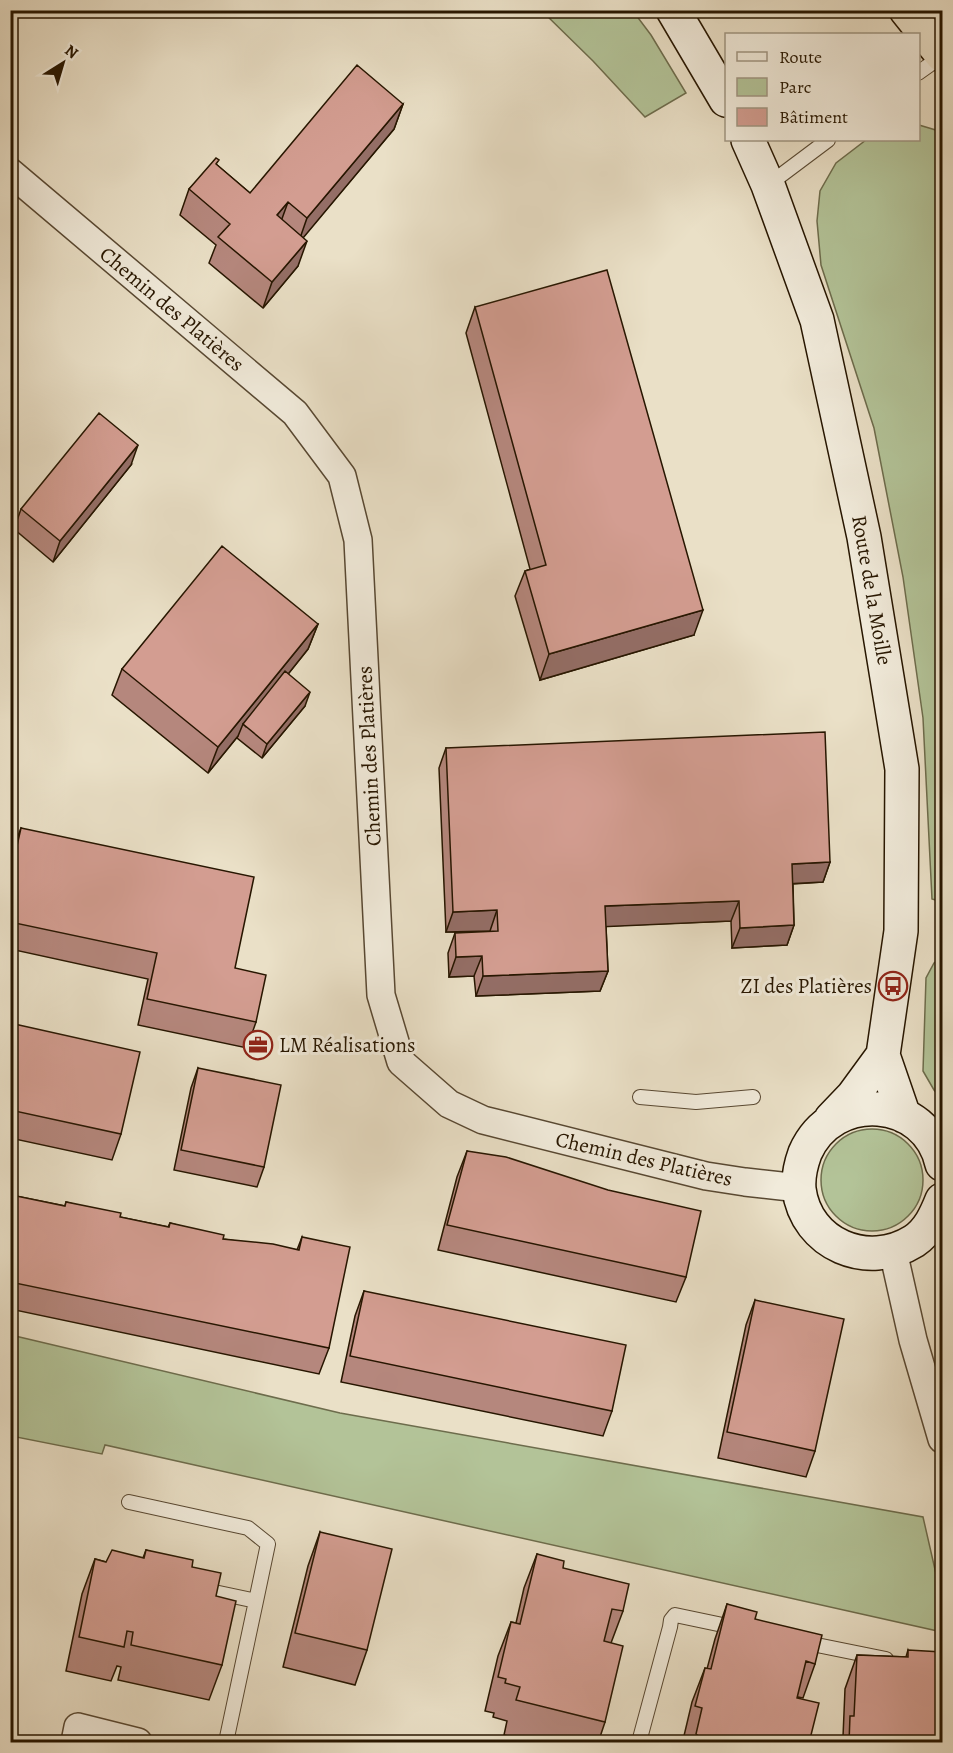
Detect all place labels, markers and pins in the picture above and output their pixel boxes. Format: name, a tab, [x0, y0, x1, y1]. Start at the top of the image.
bus stop icon: ZI des Platières	[877, 970, 909, 1002]
place label: ZI des Platières	[741, 972, 872, 1000]
office icon: LM Réalisations	[242, 1029, 274, 1061]
place label: LM Réalisations	[279, 1031, 416, 1059]

